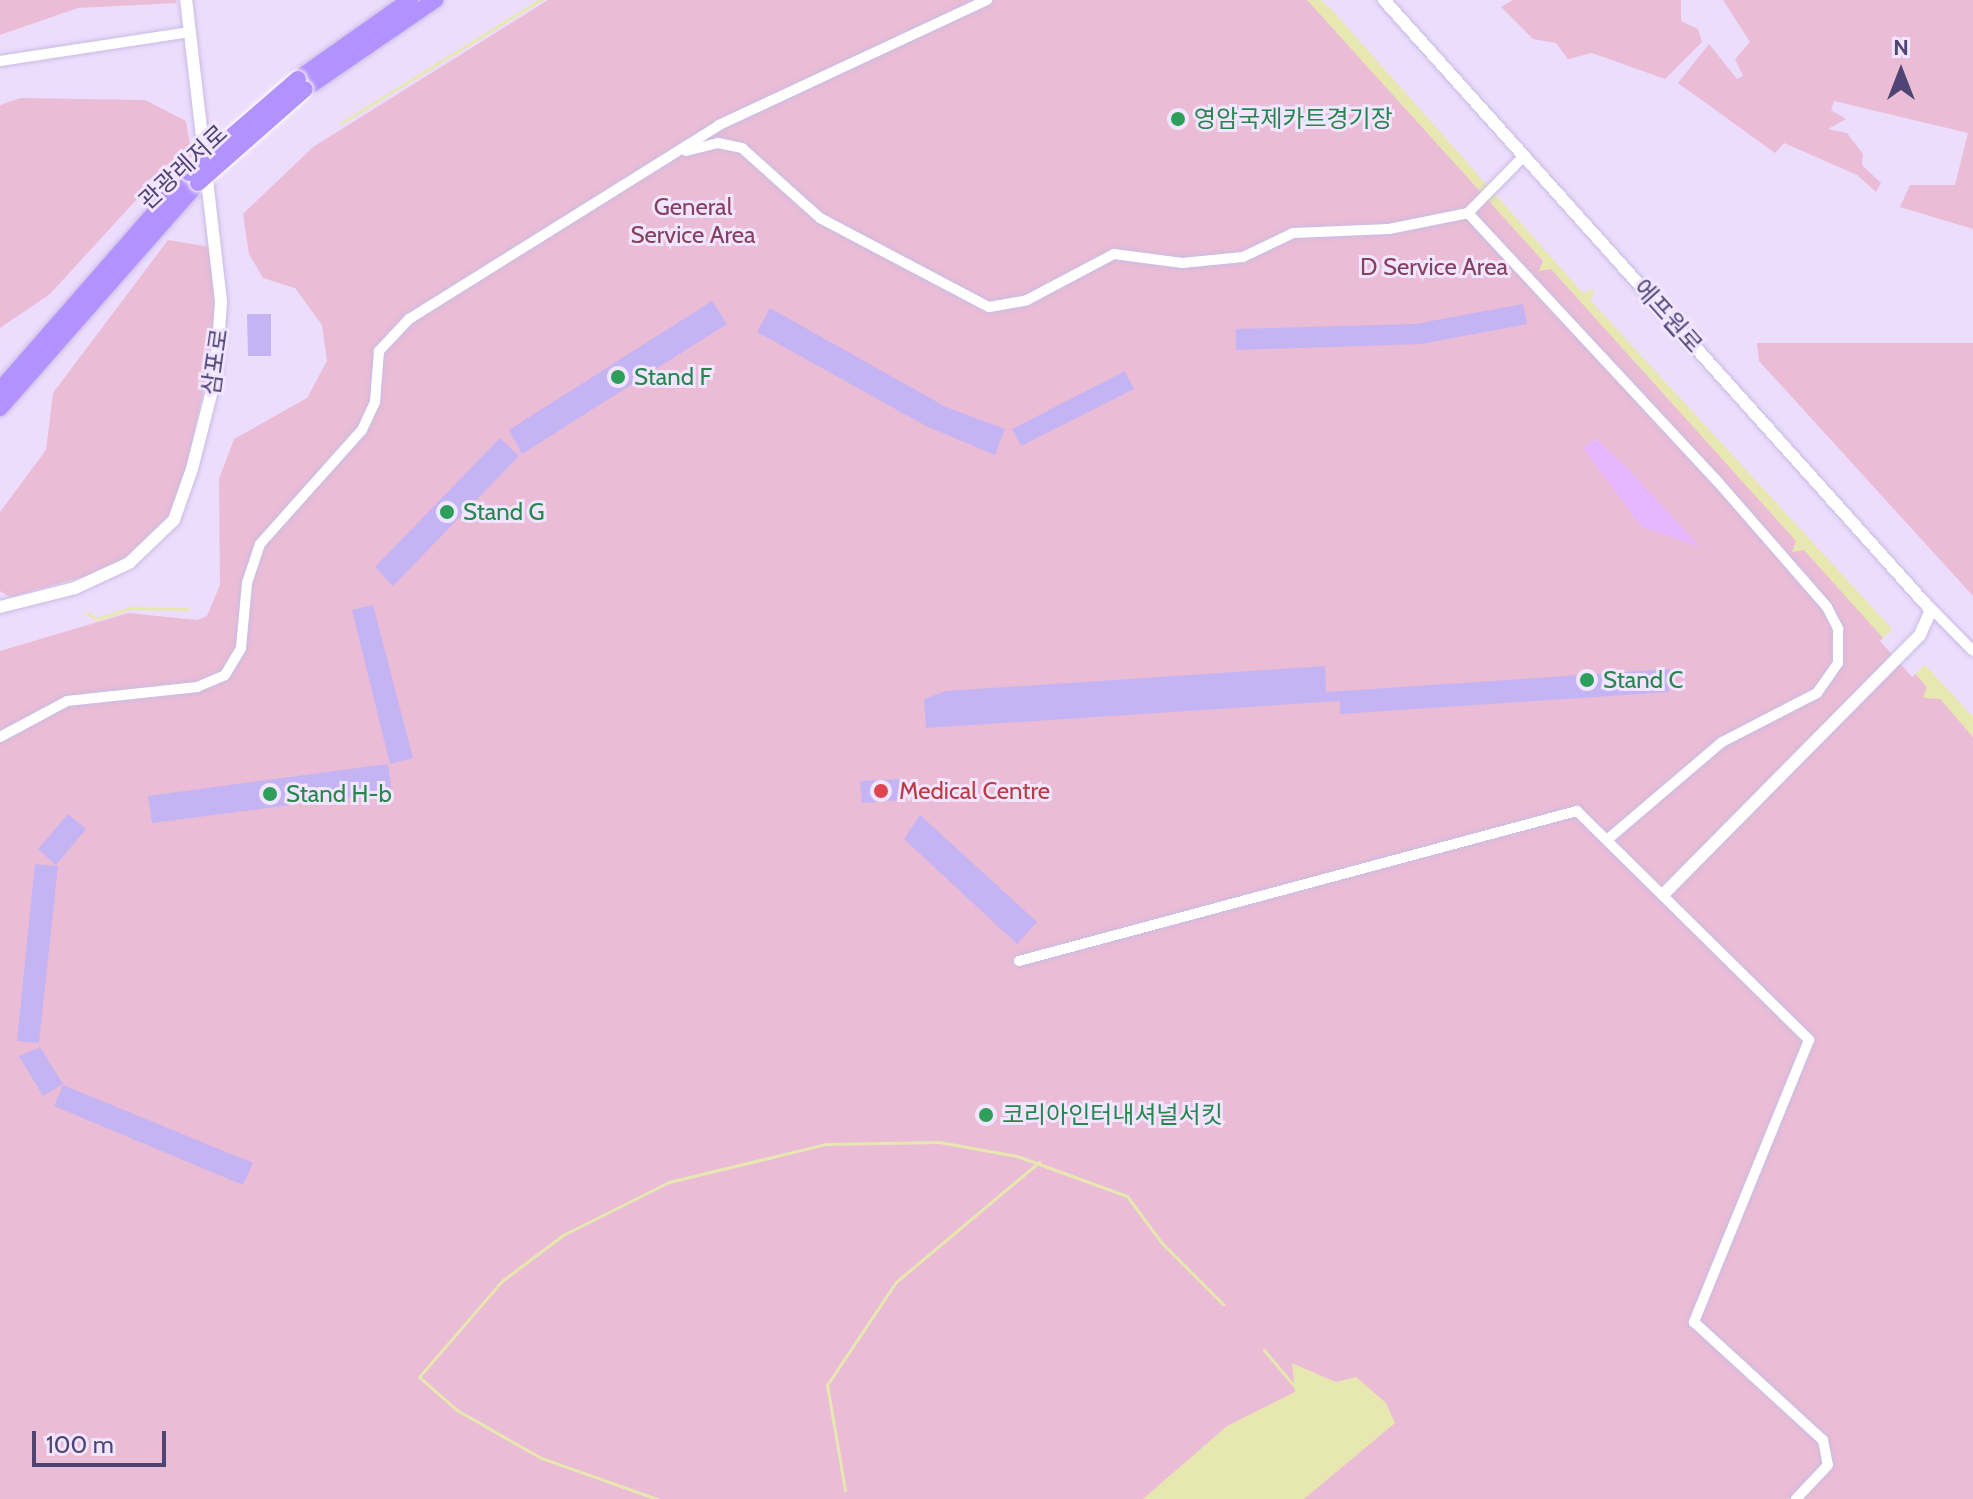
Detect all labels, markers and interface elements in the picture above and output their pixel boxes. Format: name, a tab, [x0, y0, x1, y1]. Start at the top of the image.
north arrow	[1861, 32, 1941, 112]
text: N	[1893, 34, 1909, 61]
place label: 영암국제카트경기장	[1194, 105, 1393, 133]
marker: 영암국제카트경기장	[1169, 110, 1187, 128]
street label: 관광레저로	[133, 119, 233, 215]
park label: General Service Area	[630, 193, 756, 249]
park label: D Service Area	[1360, 253, 1508, 281]
street label: 에프원로	[1628, 274, 1708, 358]
street label: 삼포로	[196, 327, 234, 397]
place label: Stand F	[634, 363, 712, 391]
marker: Stand F	[609, 368, 627, 386]
place label: Stand G	[463, 498, 545, 526]
marker: Stand G	[438, 503, 456, 521]
place label: Stand C	[1603, 666, 1683, 694]
marker: Stand C	[1578, 671, 1596, 689]
place label: Medical Centre	[899, 777, 1050, 805]
place label: Stand H-b	[286, 780, 392, 808]
marker: Medical Centre	[870, 780, 892, 802]
marker: Stand H-b	[261, 785, 279, 803]
place label: 코리아인터내셔널서킷	[1002, 1101, 1223, 1129]
marker: 코리아인터내셔널서킷	[977, 1106, 995, 1124]
scale bar	[36, 1415, 170, 1465]
text: 100 m	[46, 1430, 114, 1459]

